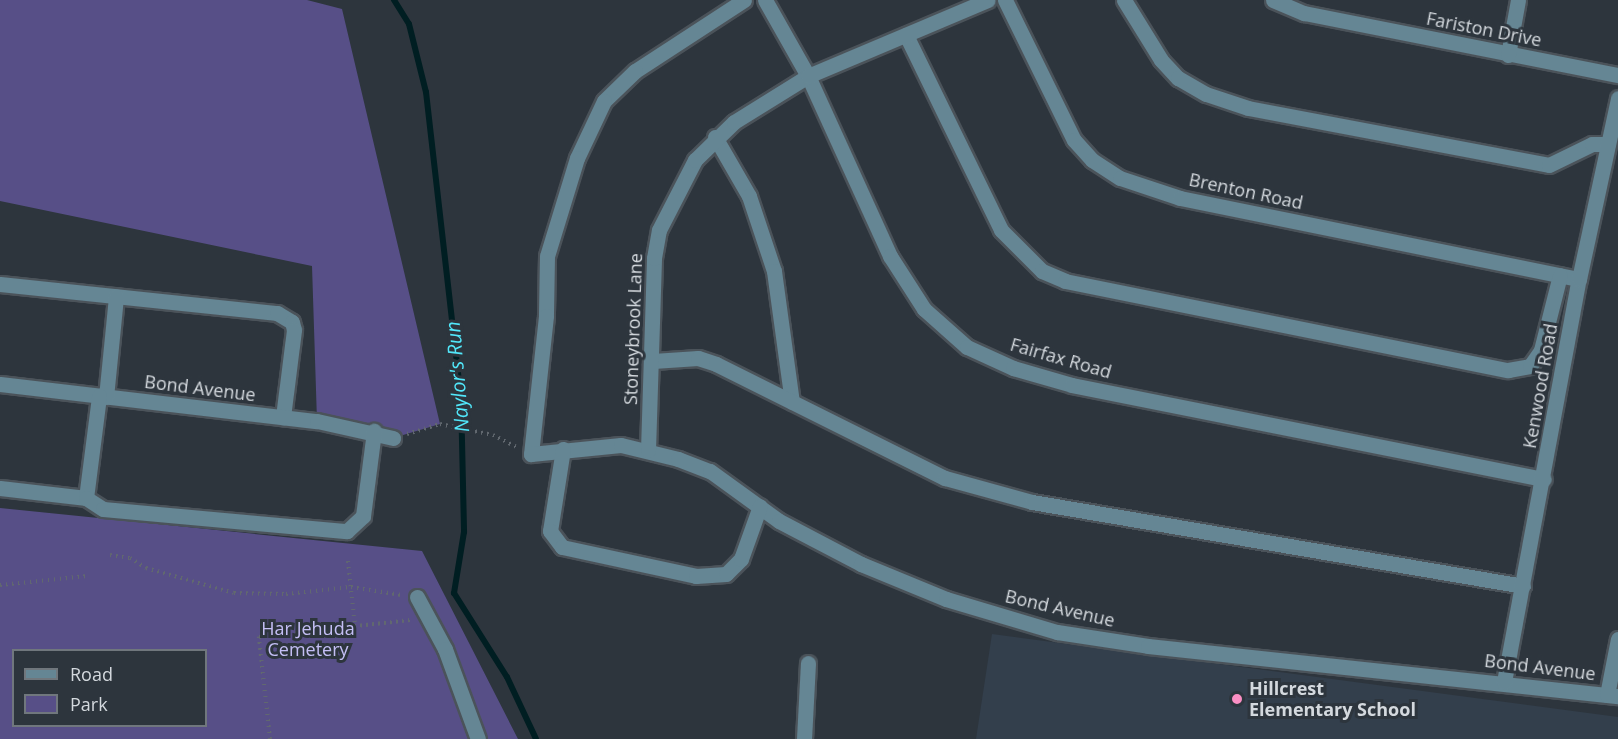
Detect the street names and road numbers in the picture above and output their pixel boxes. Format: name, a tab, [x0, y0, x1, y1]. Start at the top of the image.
street label: Fariston Drive	[1425, 7, 1543, 51]
street label: Brenton Road	[1187, 168, 1305, 214]
street label: Stoneybrook Lane	[620, 253, 646, 405]
street label: Kenwood Road	[1518, 322, 1562, 450]
street label: Fairfax Road	[1008, 333, 1114, 383]
street label: Bond Avenue	[143, 370, 257, 406]
street label: Bond Avenue	[1003, 585, 1117, 631]
street label: Bond Avenue	[1483, 649, 1597, 685]

